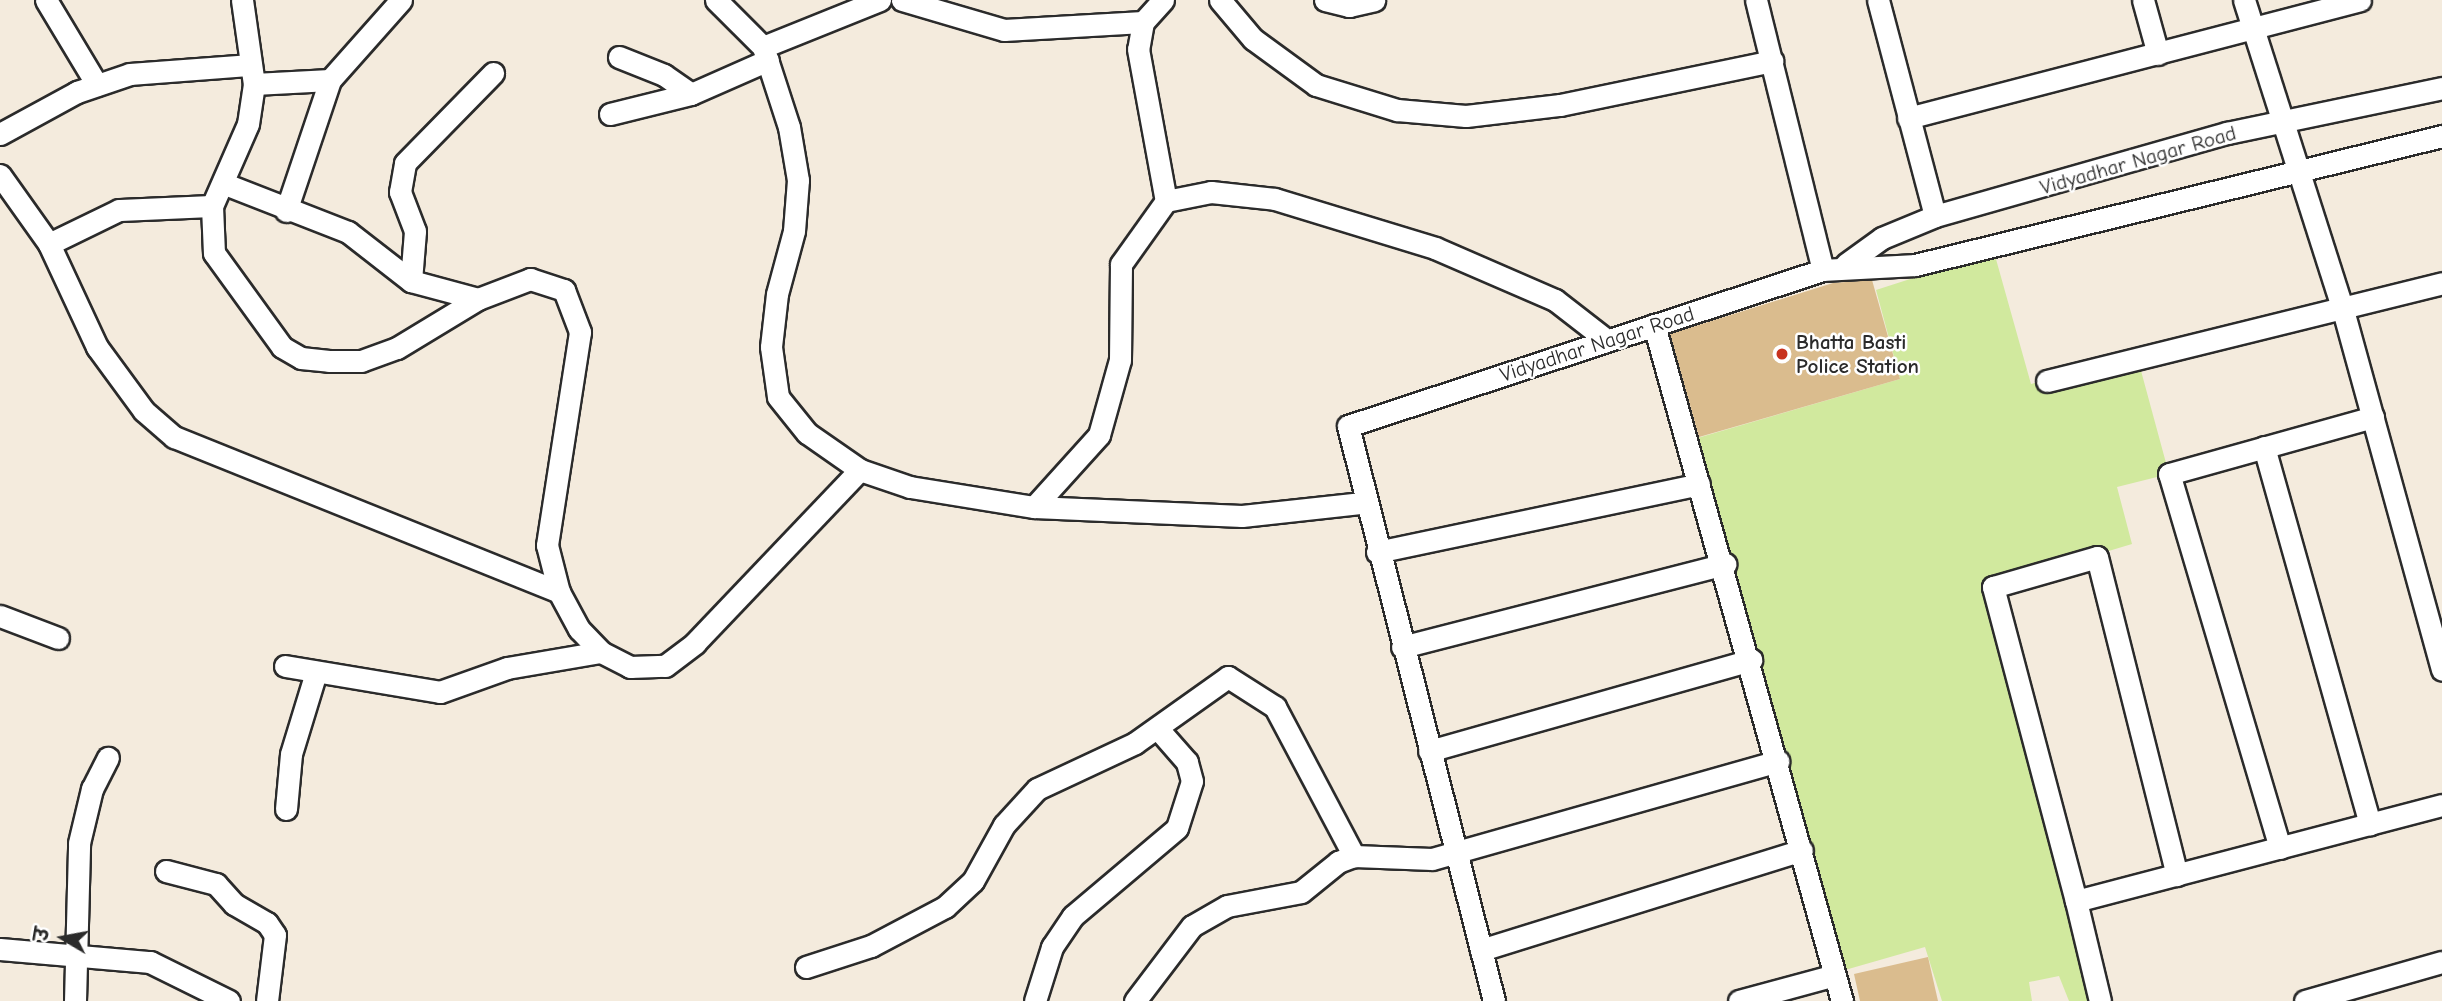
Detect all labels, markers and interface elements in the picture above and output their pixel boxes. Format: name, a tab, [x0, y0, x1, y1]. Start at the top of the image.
street label: Vidyadhar Nagar Road	[2037, 120, 2239, 200]
street label: Vidyadhar Nagar Road	[1497, 301, 1697, 387]
place label: Bhatta Basti Police Station	[1796, 329, 1919, 379]
marker: Bhatta Basti Police Station	[1774, 346, 1790, 362]
north arrow	[28, 903, 98, 973]
text: उ	[30, 926, 54, 942]

